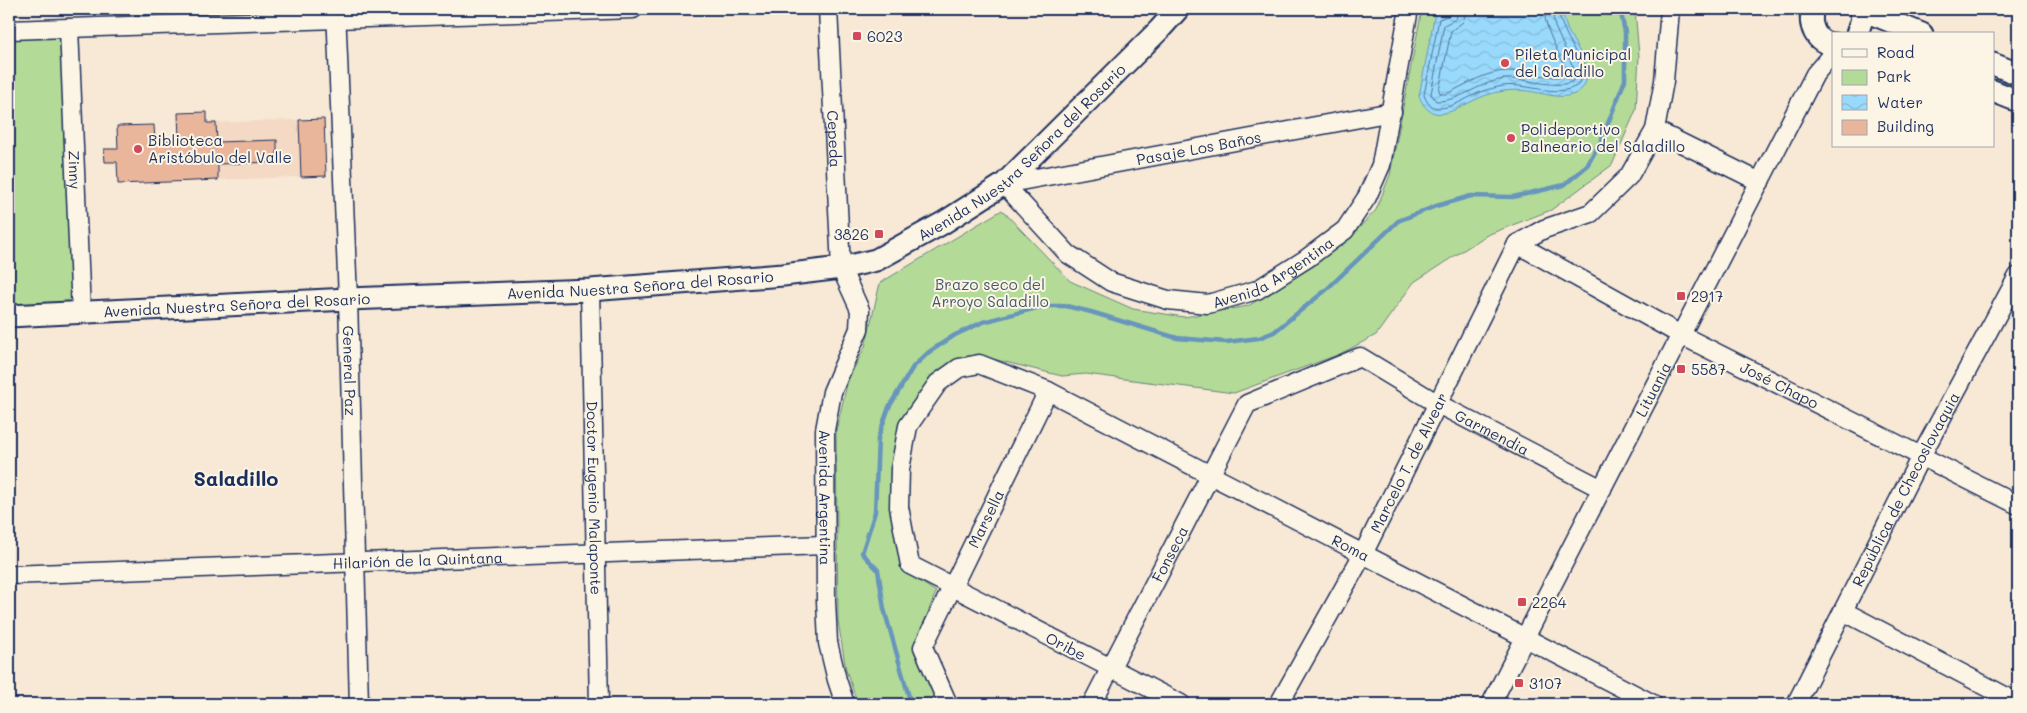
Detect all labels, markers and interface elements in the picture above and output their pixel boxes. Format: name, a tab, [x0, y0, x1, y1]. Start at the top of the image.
place label: 6023	[867, 26, 903, 46]
marker: 6023	[851, 30, 863, 42]
legend	[1832, 32, 1994, 148]
text: Road	[1877, 42, 1914, 62]
place label: Pileta Municipal del Saladillo	[1515, 44, 1631, 81]
marker: Pileta Municipal del Saladillo	[1499, 57, 1511, 69]
street label: Avenida Nuestra Señora del Rosario	[914, 59, 1130, 245]
text: Park	[1877, 66, 1911, 86]
text: Water	[1877, 92, 1923, 112]
street label: Cepeda	[823, 110, 846, 168]
text: Building	[1877, 116, 1934, 136]
place label: Polideportivo Balneario del Saladillo	[1521, 119, 1685, 156]
street label: Pasaje Los Baños	[1135, 127, 1263, 169]
place label: Biblioteca Aristóbulo del Valle	[148, 130, 292, 167]
marker: Polideportivo Balneario del Saladillo	[1505, 132, 1517, 144]
marker: Biblioteca Aristóbulo del Valle	[132, 143, 144, 155]
street label: Zinny	[64, 150, 86, 190]
place label: 3826	[834, 224, 869, 244]
marker: 3826	[873, 228, 885, 240]
street label: Avenida Argentina	[1210, 232, 1338, 312]
street label: Avenida Nuestra Señora del Rosario	[506, 266, 774, 303]
park label: Brazo seco del Arroyo Saladillo	[931, 274, 1049, 311]
place label: 2917	[1691, 286, 1723, 306]
street label: Avenida Nuestra Señora del Rosario	[103, 288, 371, 321]
marker: 2917	[1675, 290, 1687, 302]
street label: General Paz	[339, 325, 361, 416]
street label: José Chapo	[1737, 357, 1822, 413]
street label: Lituania	[1631, 358, 1675, 420]
place label: 5587	[1691, 359, 1726, 379]
marker: 5587	[1675, 363, 1687, 375]
street label: República de Checoslovaquia	[1847, 388, 1964, 590]
street label: Marcelo T. de Alvear	[1365, 389, 1452, 536]
street label: Doctor Eugenio Malaponte	[582, 401, 607, 595]
street label: Garmendia	[1451, 404, 1533, 460]
street label: Avenida Argentina	[815, 429, 836, 565]
district label: Saladillo	[194, 465, 278, 491]
street label: Marsella	[963, 486, 1008, 551]
street label: Fonseca	[1147, 522, 1192, 585]
street label: Roma	[1328, 530, 1373, 566]
street label: Hilarión de la Quintana	[332, 547, 503, 573]
place label: 2264	[1532, 592, 1567, 612]
marker: 2264	[1516, 596, 1528, 608]
street label: Oribe	[1042, 627, 1090, 665]
place label: 3107	[1529, 673, 1562, 693]
marker: 3107	[1513, 677, 1525, 689]

